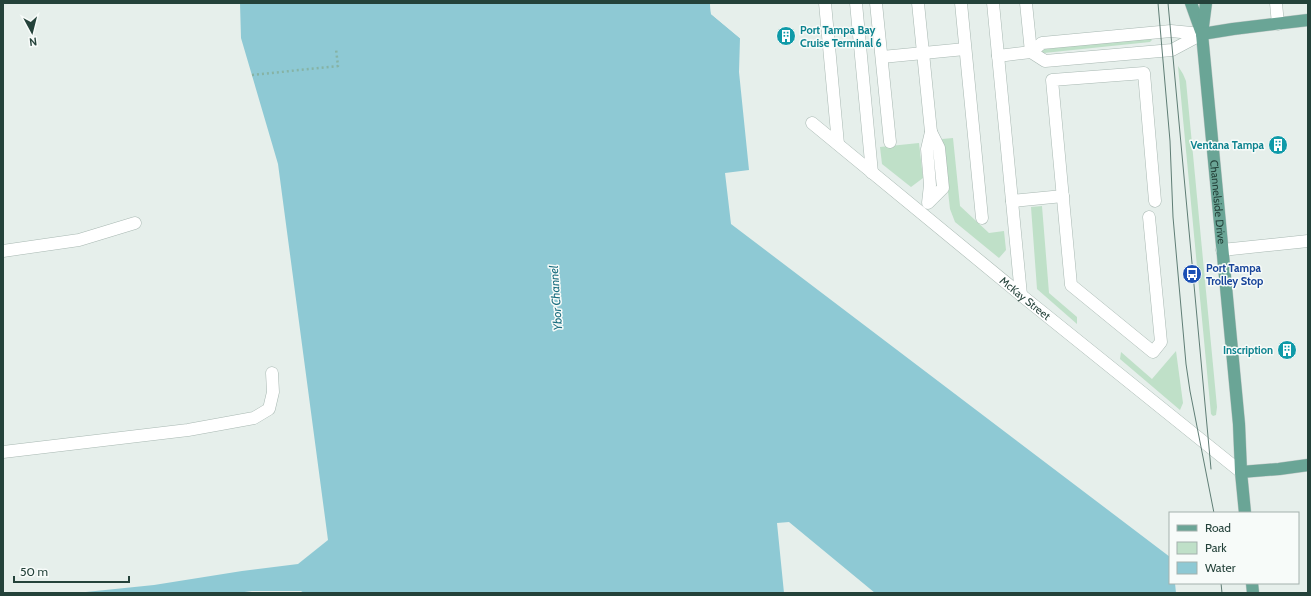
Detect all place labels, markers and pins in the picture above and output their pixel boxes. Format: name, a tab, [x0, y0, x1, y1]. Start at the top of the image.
place label: Port Tampa Bay Cruise Terminal 6	[800, 23, 882, 50]
building icon: Port Tampa Bay Cruise Terminal 6	[775, 25, 797, 47]
building icon: Ventana Tampa	[1267, 134, 1289, 156]
place label: Ventana Tampa	[1190, 138, 1265, 152]
place label: Port Tampa Trolley Stop	[1206, 261, 1263, 288]
bus stop icon: Port Tampa Trolley Stop	[1181, 263, 1203, 285]
building icon: Inscription	[1276, 339, 1298, 361]
place label: Inscription	[1223, 343, 1273, 357]

